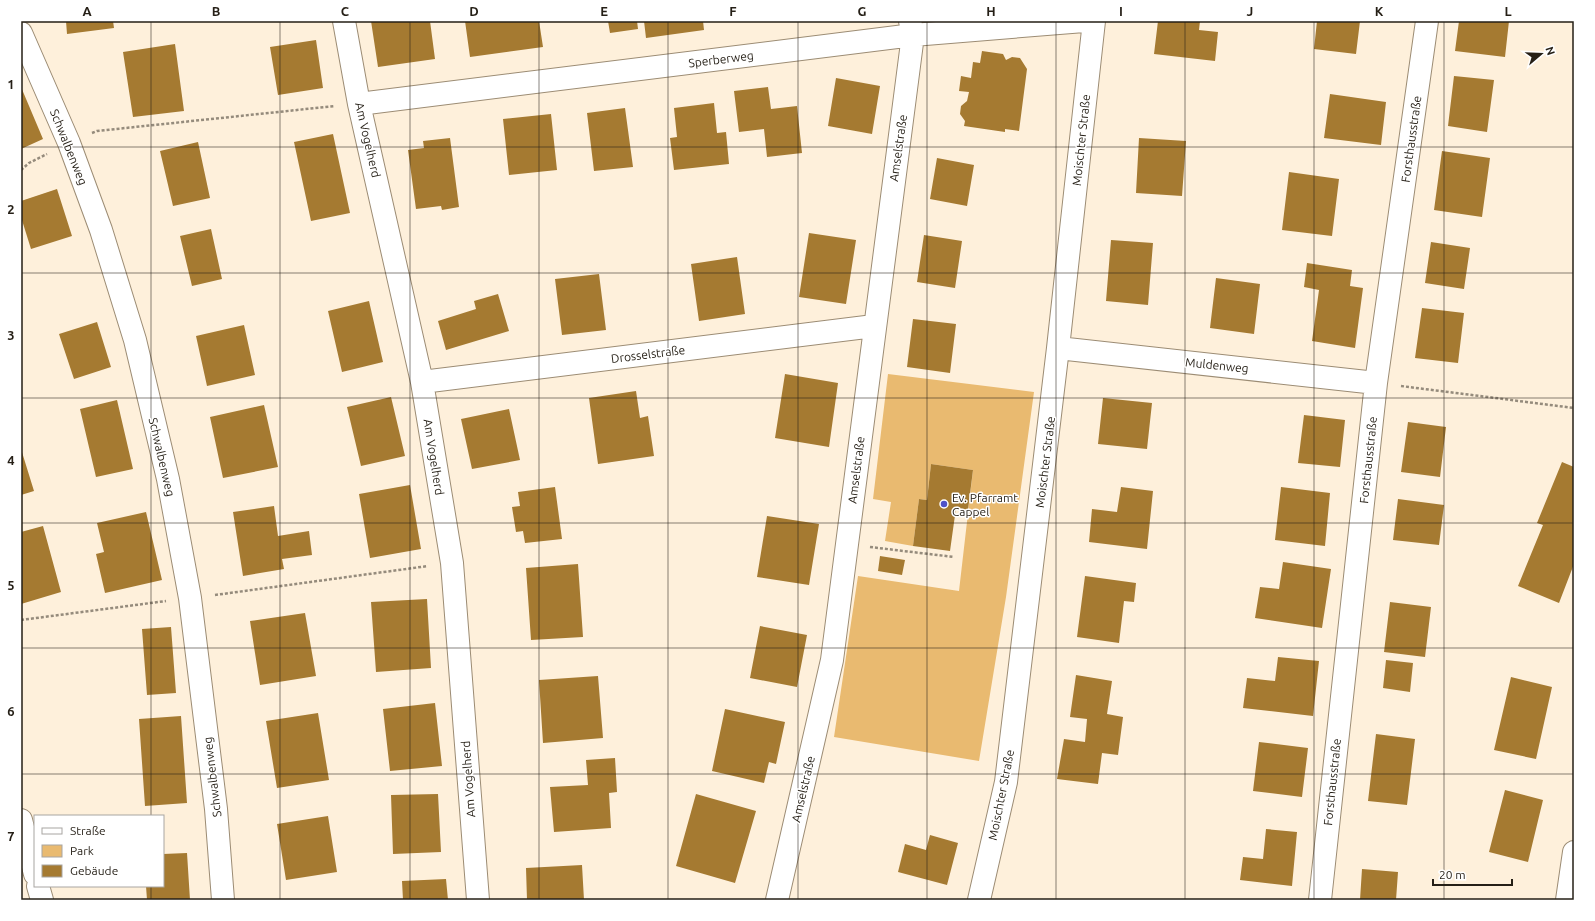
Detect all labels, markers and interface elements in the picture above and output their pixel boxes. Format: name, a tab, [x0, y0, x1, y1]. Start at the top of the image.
text: A	[82, 4, 92, 18]
text: B	[212, 4, 221, 18]
text: C	[341, 4, 350, 18]
text: D	[469, 4, 479, 18]
text: E	[600, 4, 608, 18]
text: F	[729, 4, 737, 18]
text: G	[858, 4, 867, 18]
text: H	[986, 4, 996, 18]
text: I	[1119, 4, 1123, 18]
text: J	[1247, 4, 1253, 18]
text: K	[1375, 4, 1384, 18]
text: L	[1504, 4, 1512, 18]
north arrow	[1521, 34, 1561, 74]
text: N	[1543, 45, 1557, 57]
street label: Sperberweg	[688, 49, 754, 69]
text: 1	[7, 77, 15, 91]
street label: Moischter Straße	[1070, 93, 1092, 187]
street label: Forsthausstraße	[1398, 95, 1424, 183]
street label: Am Vogelherd	[353, 101, 383, 179]
street label: Schwalbenweg	[48, 107, 90, 187]
street label: Amselstraße	[887, 114, 909, 182]
text: 2	[7, 202, 15, 216]
text: 3	[7, 328, 15, 342]
street label: Drosselstraße	[610, 343, 686, 365]
street label: Muldenweg	[1185, 355, 1249, 375]
street label: Moischter Straße	[1033, 415, 1057, 509]
street label: Schwalbenweg	[147, 416, 177, 498]
street label: Forsthausstraße	[1357, 416, 1379, 504]
street label: Am Vogelherd	[422, 418, 446, 496]
street label: Amselstraße	[845, 436, 867, 504]
text: 4	[7, 453, 15, 467]
place label: Ev. Pfarramt Cappel	[952, 491, 1018, 518]
marker: Ev. Pfarramt Cappel	[939, 499, 949, 509]
text: 5	[7, 578, 15, 592]
text: 6	[7, 704, 15, 718]
street label: Schwalbenweg	[201, 736, 223, 818]
street label: Forsthausstraße	[1321, 738, 1343, 826]
street label: Am Vogelherd	[459, 740, 477, 818]
street label: Moischter Straße	[986, 749, 1016, 841]
street label: Amselstraße	[789, 755, 817, 823]
legend	[34, 815, 164, 887]
text: Straße	[70, 824, 106, 837]
text: 7	[7, 829, 15, 843]
text: Park	[70, 844, 94, 857]
scale bar	[1433, 861, 1512, 887]
text: Gebäude	[70, 864, 118, 877]
text: 20 m	[1439, 868, 1466, 881]

